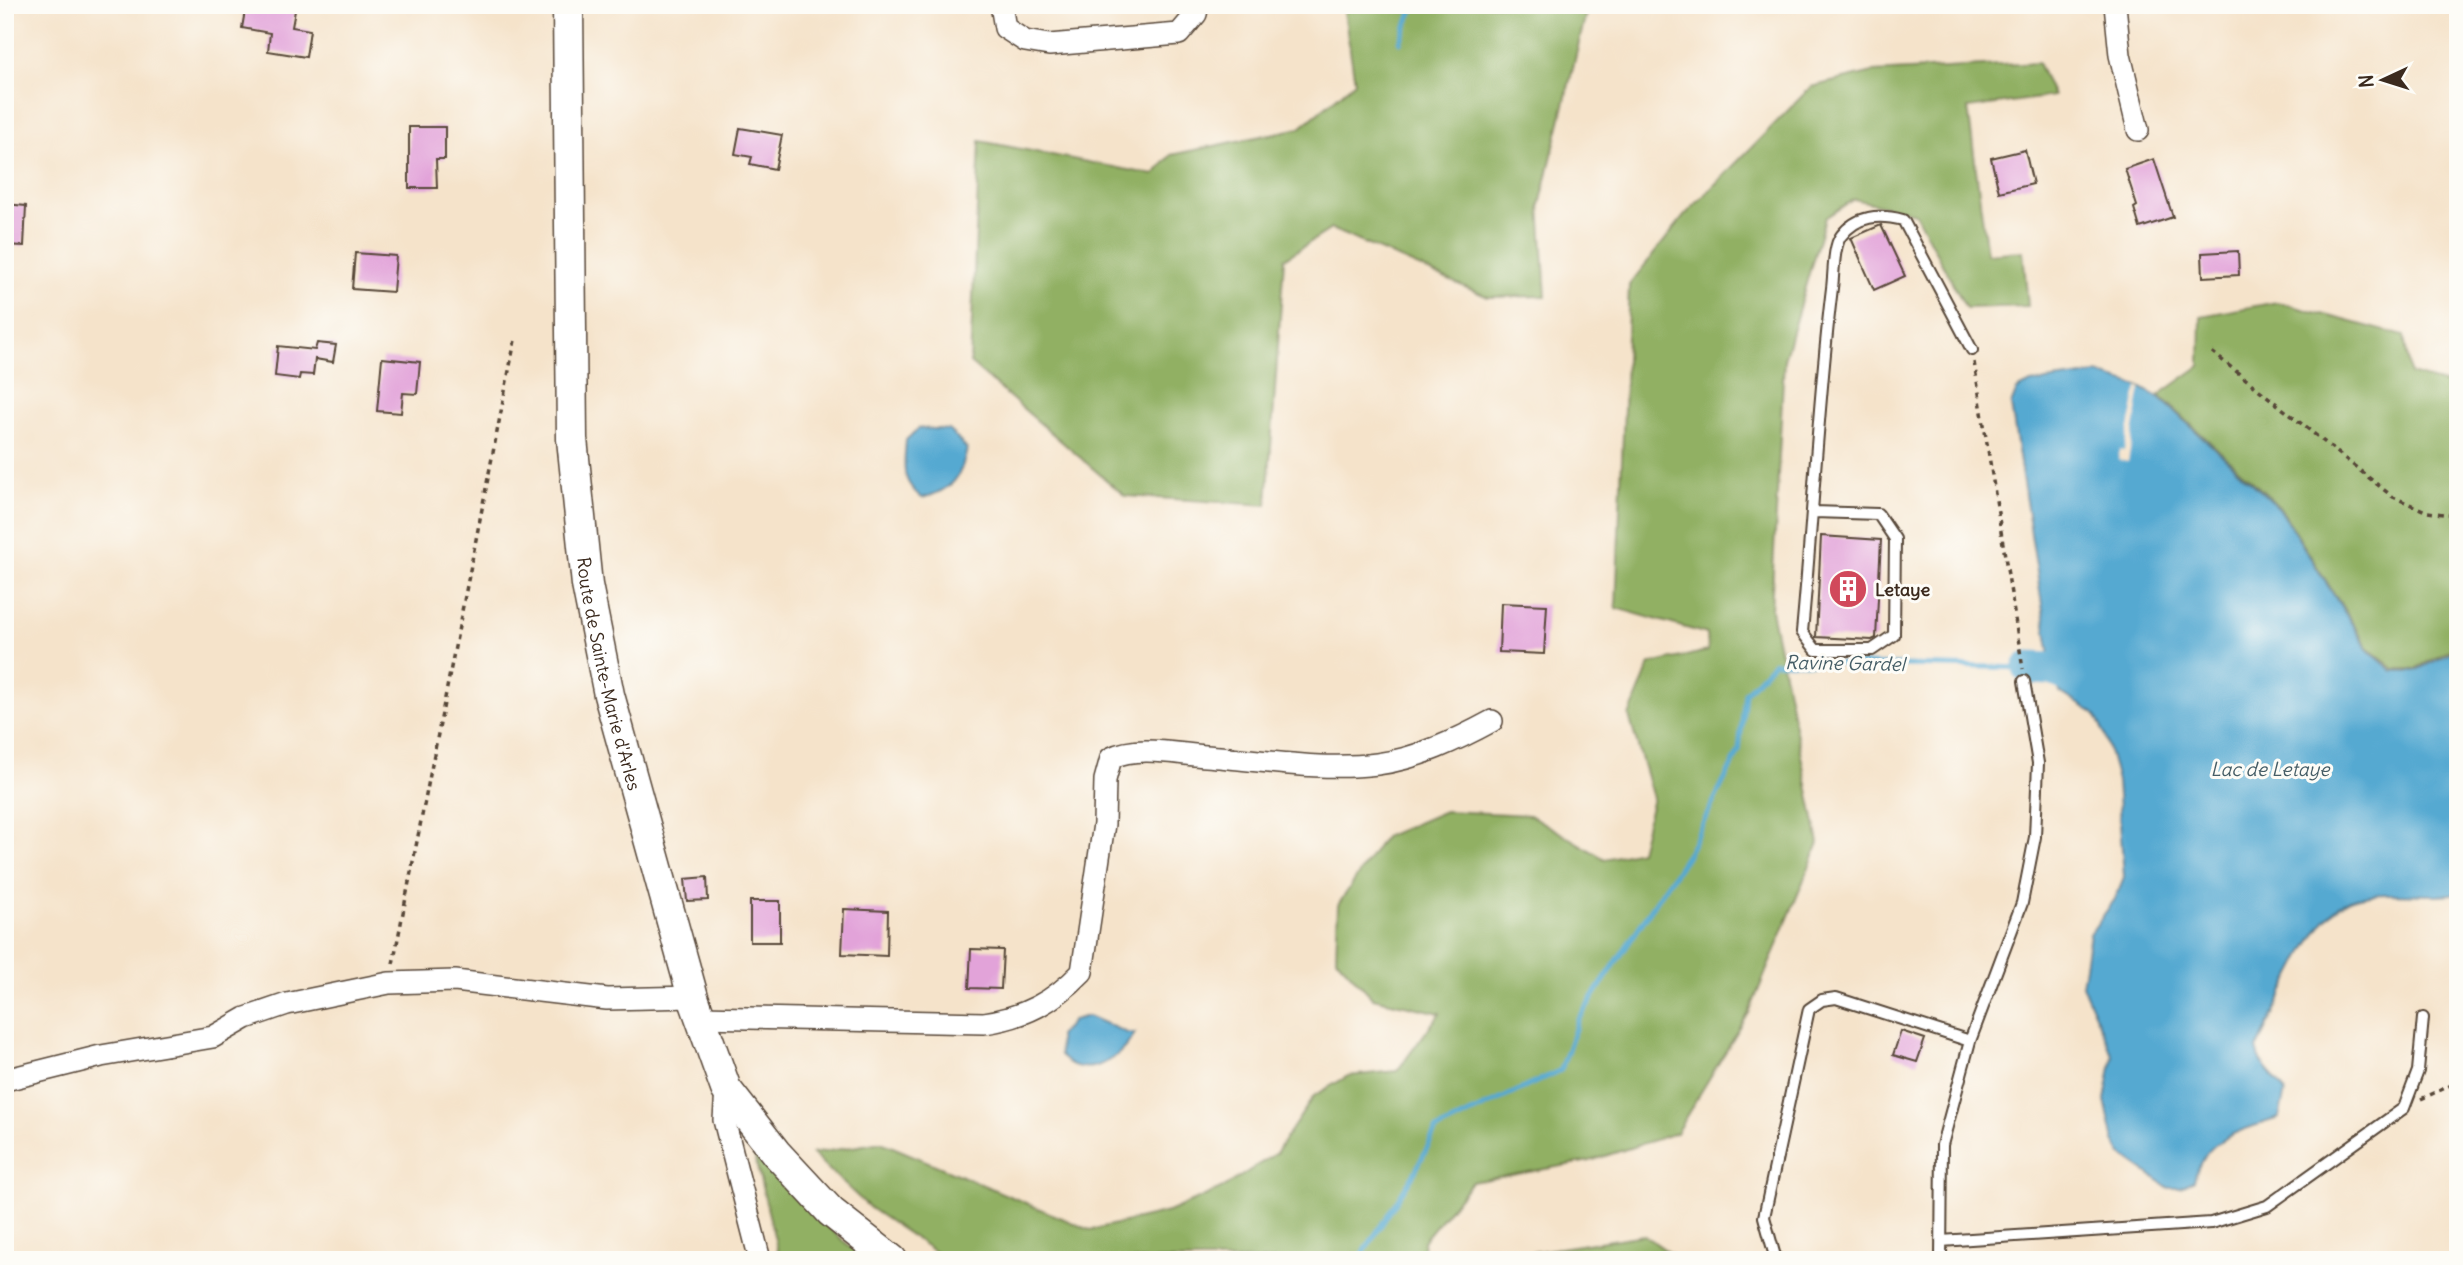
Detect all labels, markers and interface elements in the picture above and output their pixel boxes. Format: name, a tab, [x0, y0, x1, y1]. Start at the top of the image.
north arrow	[2348, 46, 2418, 116]
text: N	[2354, 74, 2378, 89]
street label: Route de Sainte-Marie d'Arles	[573, 556, 646, 793]
building icon: Letaye	[1827, 568, 1869, 610]
place label: Letaye	[1875, 578, 1930, 601]
water label: Ravine Gardel	[1785, 650, 1908, 676]
water label: Lac de Letaye	[2210, 757, 2331, 781]

